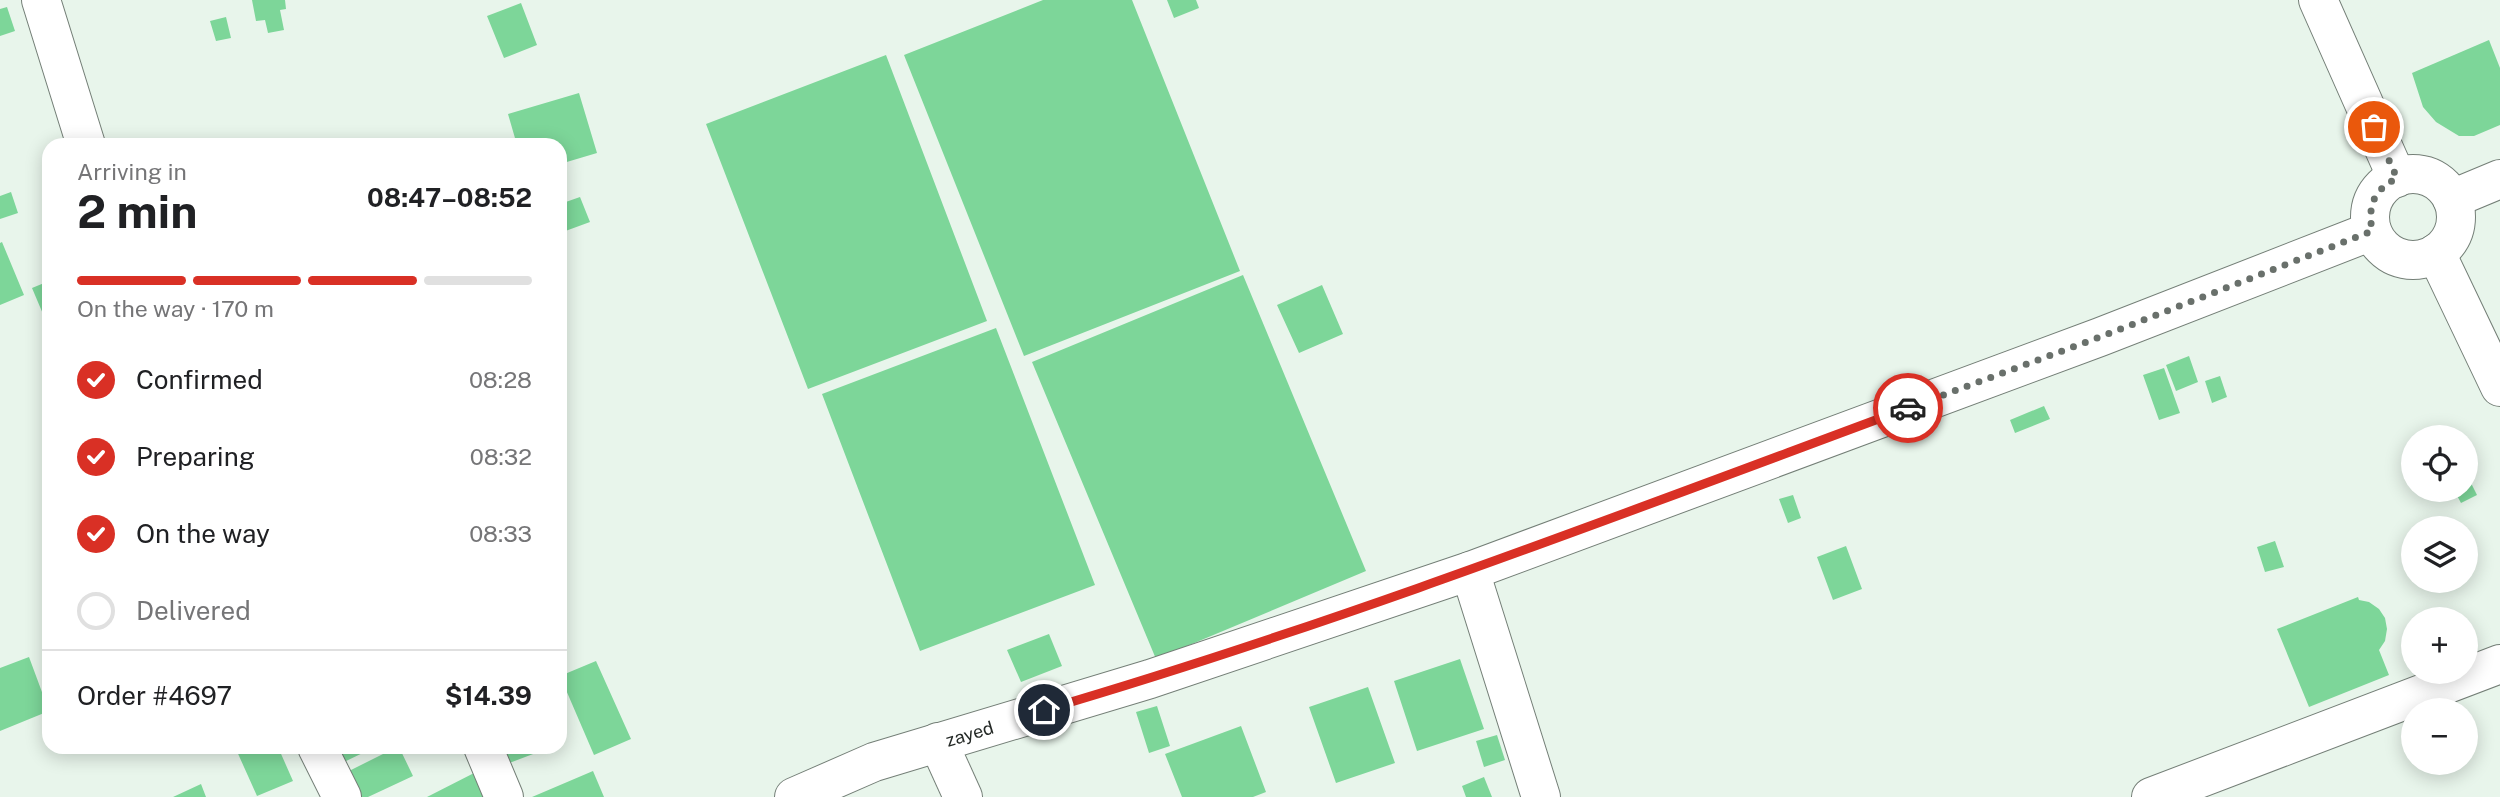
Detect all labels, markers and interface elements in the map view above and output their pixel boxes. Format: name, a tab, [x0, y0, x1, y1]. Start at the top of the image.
pin	[2344, 97, 2404, 157]
icon: bag	[2355, 108, 2393, 146]
text: Arriving in	[77, 158, 187, 185]
text: 08:47–08:52	[367, 182, 532, 213]
text: 2 min	[77, 184, 197, 238]
text: On the way · 170 m	[77, 295, 274, 322]
icon: check	[77, 361, 115, 399]
text: Confirmed	[136, 364, 263, 395]
text: 08:28	[469, 366, 532, 393]
courier	[1873, 373, 1943, 443]
icon: car	[1889, 389, 1927, 427]
map controls	[2401, 425, 2478, 775]
button: locate	[2401, 425, 2478, 502]
icon: check	[77, 438, 115, 476]
text: Preparing	[136, 441, 255, 472]
text: 08:32	[470, 443, 532, 470]
icon: check	[77, 515, 115, 553]
button: layers	[2401, 516, 2478, 593]
text: On the way	[136, 518, 270, 549]
text: 08:33	[469, 520, 532, 547]
text: Delivered	[136, 595, 251, 626]
button: +	[2401, 607, 2478, 684]
text: Order #4697	[77, 680, 232, 711]
text: $14.39	[445, 680, 532, 711]
pin	[1014, 680, 1074, 740]
icon: home	[1025, 691, 1063, 729]
button: −	[2401, 698, 2478, 775]
street label: zayed	[943, 716, 996, 750]

